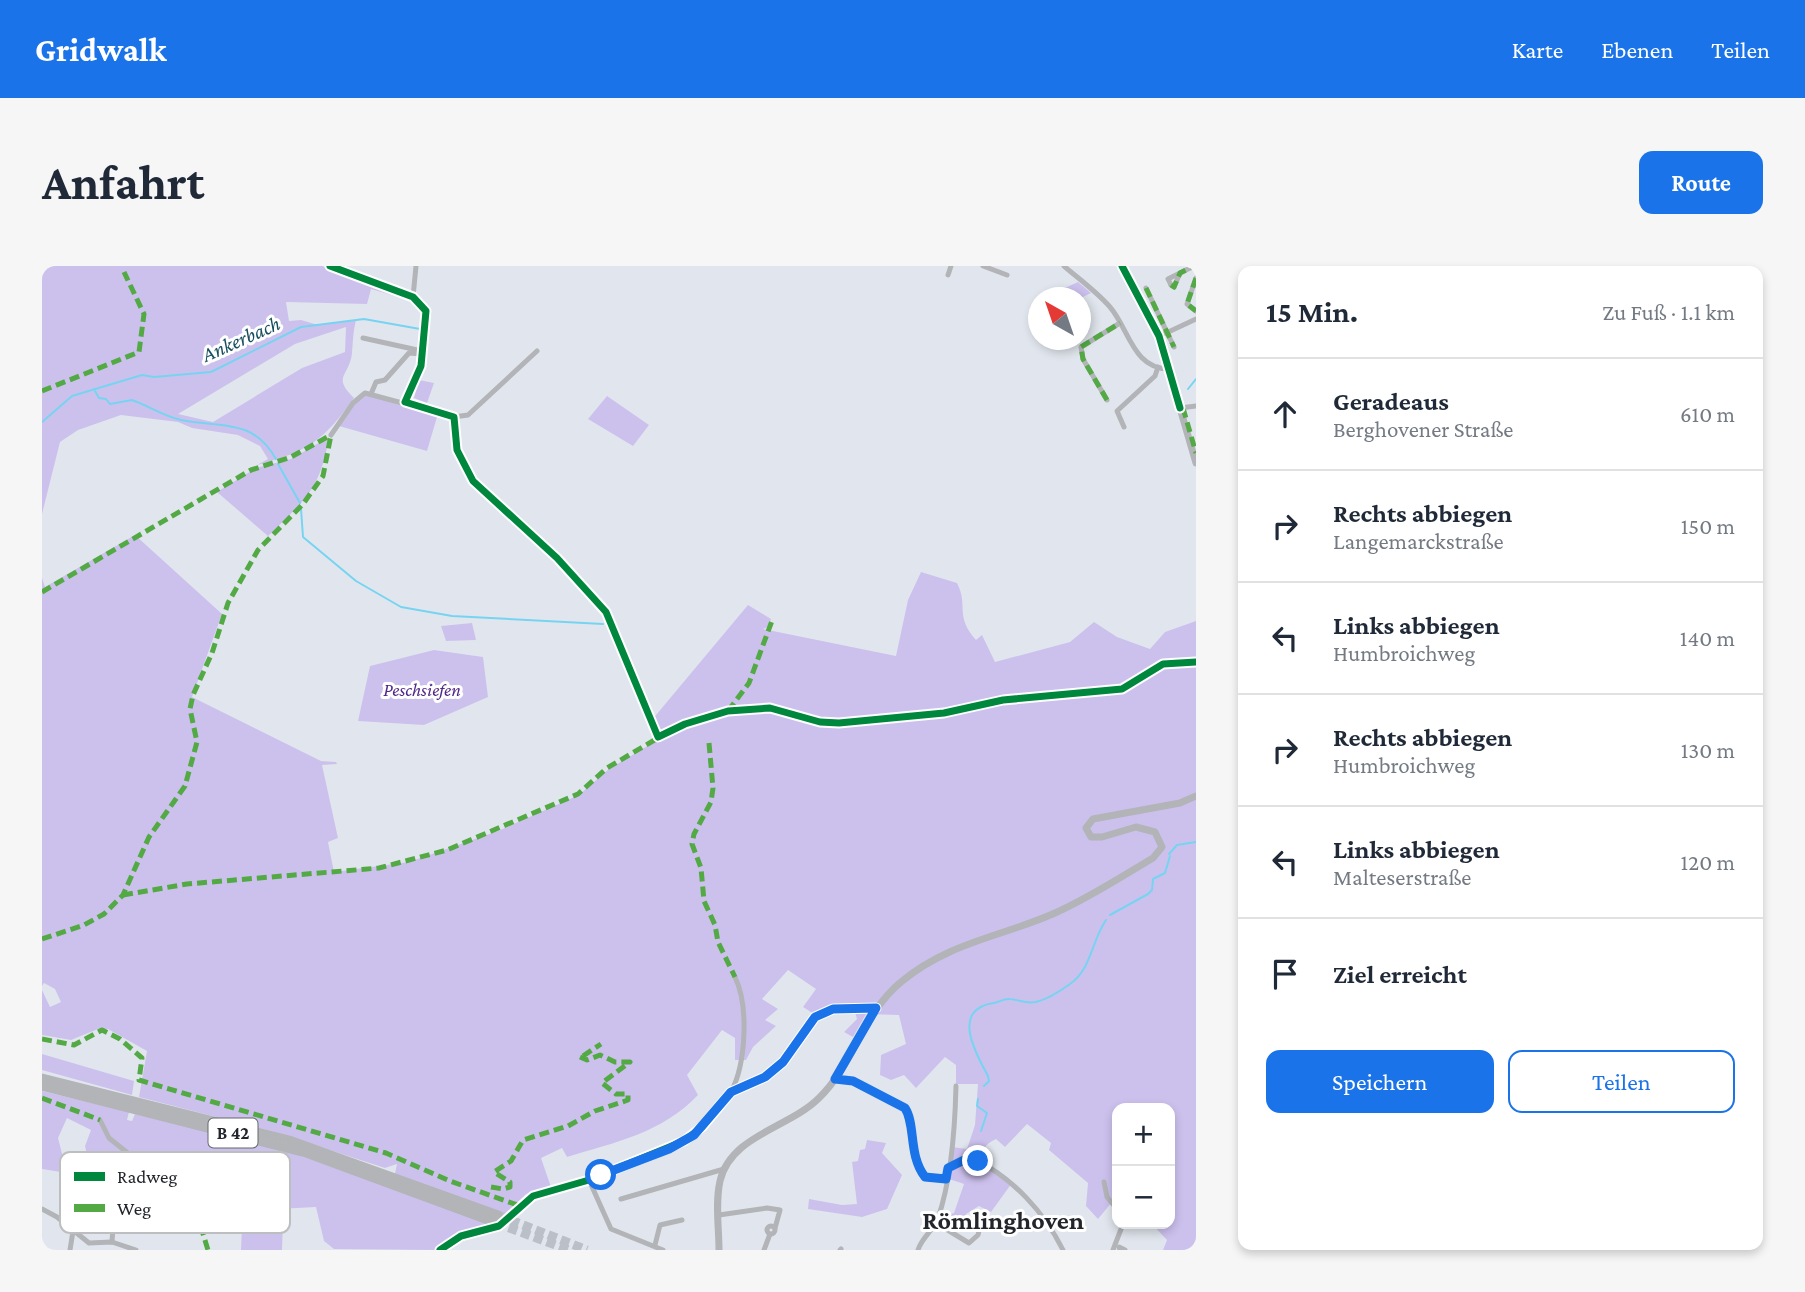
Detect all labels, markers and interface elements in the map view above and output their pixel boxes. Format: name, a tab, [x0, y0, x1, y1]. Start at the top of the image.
text: Gridwalk	[35, 31, 167, 68]
text: Karte	[1512, 36, 1563, 63]
text: Ebenen	[1601, 36, 1673, 63]
text: Teilen	[1711, 36, 1770, 63]
button: Route	[1639, 151, 1763, 214]
text: Anfahrt	[42, 155, 204, 210]
north arrow	[1028, 287, 1091, 350]
text: 15 Min.	[1266, 295, 1358, 328]
text: Zu Fuß · 1.1 km	[1602, 299, 1735, 325]
water label: Ankerbach	[197, 311, 284, 367]
text: Geradeaus	[1333, 387, 1449, 416]
icon: ahead	[1266, 395, 1304, 433]
text: 610 m	[1680, 401, 1735, 427]
text: Berghovener Straße	[1333, 416, 1513, 442]
text: Rechts abbiegen	[1333, 499, 1512, 528]
icon: right	[1266, 507, 1304, 545]
text: 150 m	[1681, 513, 1735, 539]
text: Langemarckstraße	[1333, 528, 1504, 554]
text: Links abbiegen	[1333, 611, 1500, 640]
icon: left	[1266, 619, 1304, 657]
text: 140 m	[1680, 625, 1735, 651]
text: Humbroichweg	[1333, 640, 1475, 666]
park label: Peschsiefen	[383, 679, 461, 700]
text: Rechts abbiegen	[1333, 723, 1512, 752]
icon: right	[1266, 731, 1304, 769]
text: 130 m	[1681, 737, 1735, 763]
text: Humbroichweg	[1333, 752, 1475, 778]
text: Links abbiegen	[1333, 835, 1500, 864]
icon: left	[1266, 843, 1304, 881]
text: 120 m	[1681, 849, 1735, 875]
text: Malteserstraße	[1333, 864, 1471, 890]
icon: arrive	[1266, 955, 1304, 993]
text: Ziel erreicht	[1333, 960, 1467, 989]
button: Speichern	[1266, 1050, 1494, 1113]
button: Teilen	[1508, 1050, 1735, 1113]
map controls	[1112, 1103, 1175, 1229]
button: +	[1112, 1103, 1175, 1166]
road number: B 42	[208, 1118, 258, 1148]
route end	[962, 1145, 993, 1176]
legend	[60, 1152, 290, 1233]
route start	[585, 1159, 616, 1190]
text: Radweg	[117, 1166, 178, 1187]
button: −	[1112, 1166, 1175, 1229]
text: Weg	[117, 1198, 151, 1219]
district label: Römlinghoven	[922, 1206, 1084, 1235]

